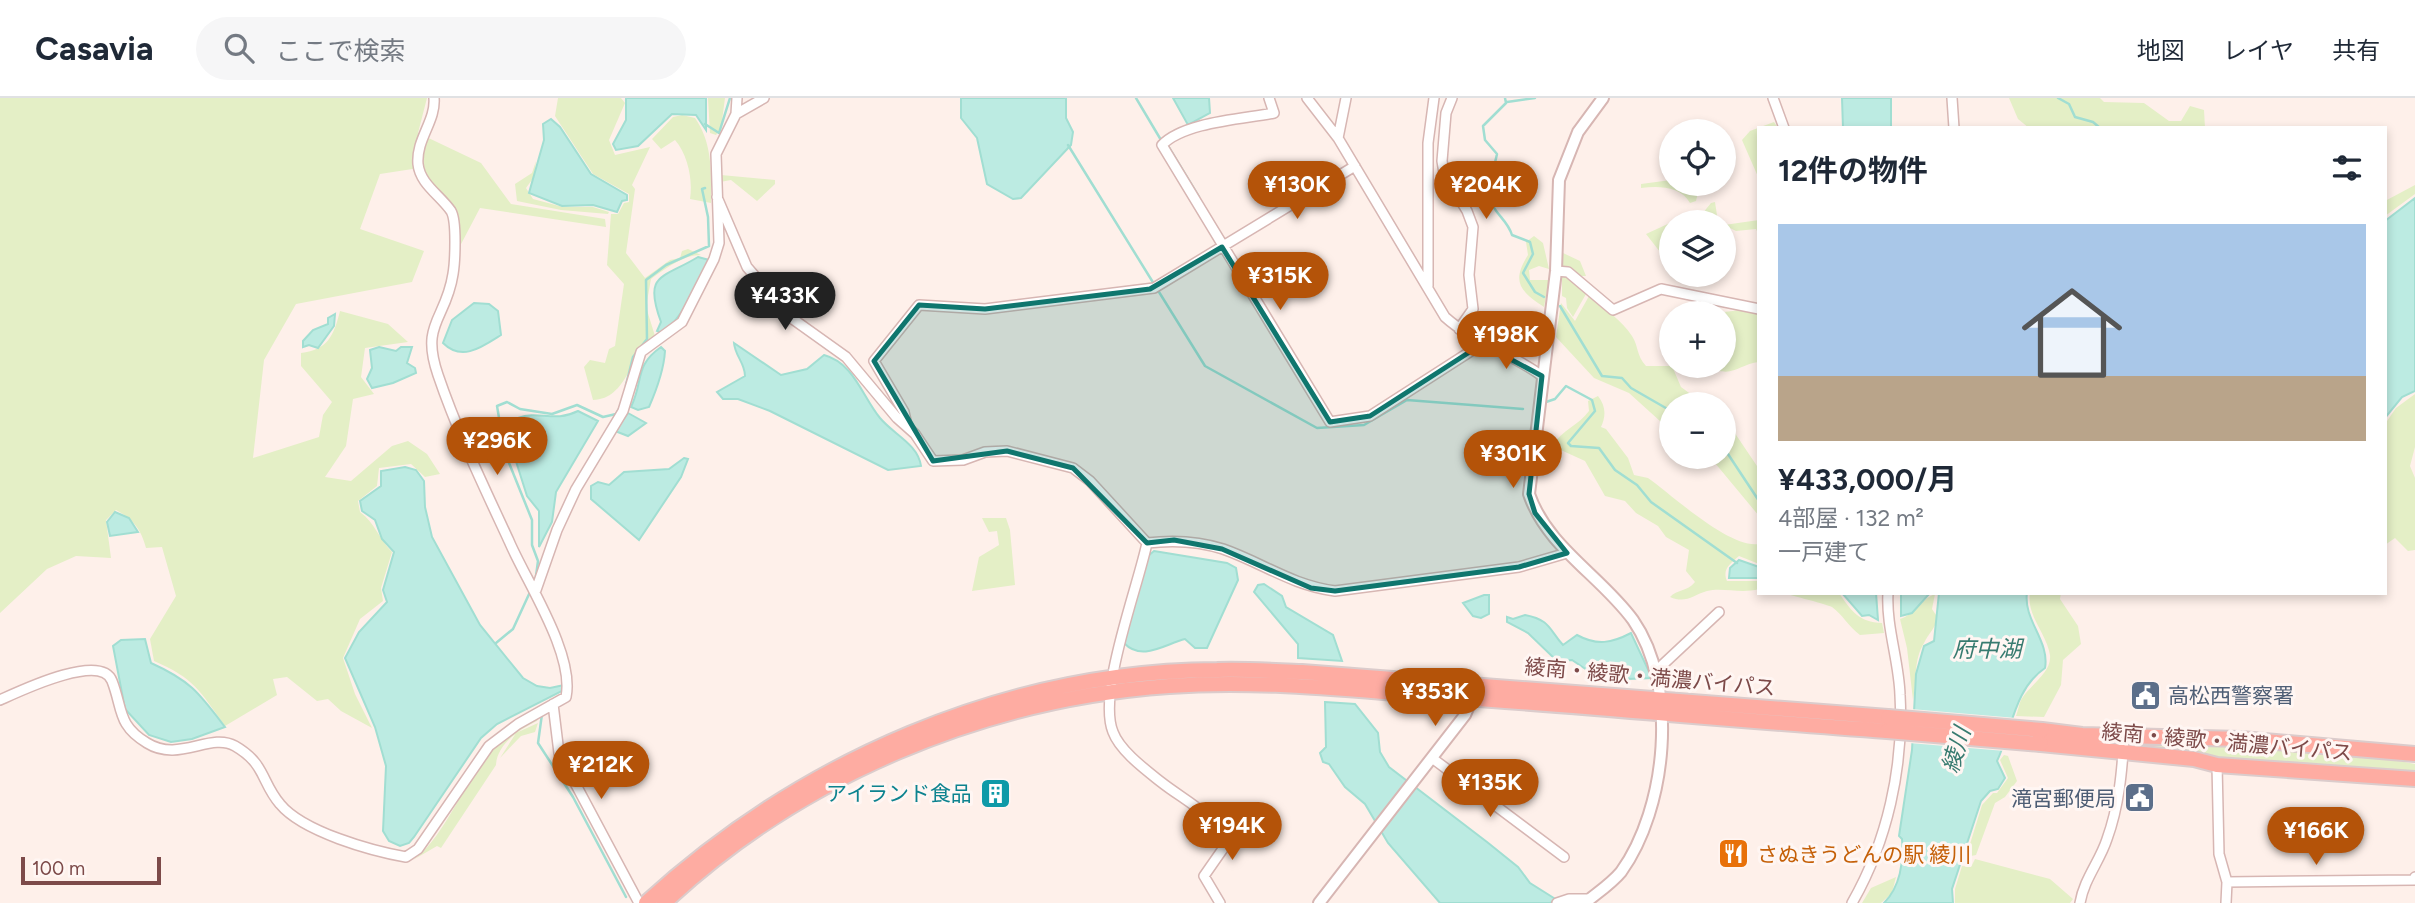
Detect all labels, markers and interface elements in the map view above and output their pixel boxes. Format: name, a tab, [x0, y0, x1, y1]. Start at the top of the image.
search box	[196, 17, 686, 80]
text: Casavia	[35, 29, 154, 68]
icon: search	[220, 29, 258, 67]
text: ここで検索	[276, 35, 406, 67]
text: 地図	[2137, 36, 2185, 65]
text: レイヤ	[2223, 36, 2294, 65]
text: 共有	[2332, 36, 2380, 65]
map controls	[1659, 119, 1736, 469]
button: locate	[1659, 119, 1736, 196]
icon: filters	[2328, 149, 2366, 187]
text: 12件の物件	[1778, 152, 1928, 189]
pin: ¥130K	[1248, 162, 1346, 221]
pin: ¥204K	[1437, 162, 1535, 221]
text: ¥130K	[1264, 170, 1330, 198]
text: ¥204K	[1450, 170, 1522, 198]
button: layers	[1659, 210, 1736, 287]
pin: ¥315K	[1231, 252, 1329, 312]
text: ¥315K	[1248, 261, 1312, 289]
icon: home	[2009, 270, 2135, 396]
pin: ¥433K	[736, 272, 834, 332]
text: ¥433K	[750, 281, 820, 309]
button: +	[1659, 301, 1736, 378]
pin: ¥198K	[1457, 312, 1555, 371]
text: ¥198K	[1473, 320, 1539, 348]
button: −	[1659, 392, 1736, 469]
pin: ¥296K	[448, 418, 546, 477]
text: ¥296K	[462, 426, 532, 454]
pin: ¥301K	[1464, 430, 1562, 490]
text: ¥301K	[1480, 439, 1546, 467]
text: ¥433,000/月	[1778, 461, 1957, 498]
text: 4部屋 · 132 m²	[1778, 504, 1924, 532]
text: 一戸建て	[1778, 538, 1870, 566]
water label: 府中湖	[1953, 635, 2025, 663]
street label: 綾南・綾歌・満濃バイパス	[1524, 654, 1776, 700]
pin: ¥353K	[1386, 668, 1484, 728]
text: ¥353K	[1401, 677, 1469, 705]
public building icon: 高松西警察署	[2128, 678, 2162, 712]
place label: 高松西警察署	[2168, 683, 2294, 708]
street label: 綾南・綾歌・満濃バイパス	[2101, 719, 2353, 765]
water label: 綾川	[1936, 721, 1977, 776]
pin: ¥212K	[552, 742, 650, 801]
text: ¥212K	[568, 750, 634, 778]
pin: ¥135K	[1441, 760, 1539, 819]
text: ¥135K	[1458, 768, 1522, 796]
building icon: アイランド食品	[978, 776, 1012, 810]
place label: アイランド食品	[826, 781, 972, 806]
public building icon: 滝宮郵便局	[2122, 781, 2156, 815]
place label: 滝宮郵便局	[2011, 786, 2116, 811]
pin: ¥194K	[1183, 802, 1281, 862]
pin: ¥166K	[2267, 808, 2365, 867]
text: ¥194K	[1199, 811, 1265, 839]
text: ¥166K	[2283, 816, 2349, 844]
restaurant icon: さぬきうどんの駅 綾川	[1717, 837, 1751, 871]
place label: さぬきうどんの駅 綾川	[1757, 842, 1971, 867]
scale bar	[21, 854, 161, 886]
text: 100 m	[32, 857, 85, 880]

